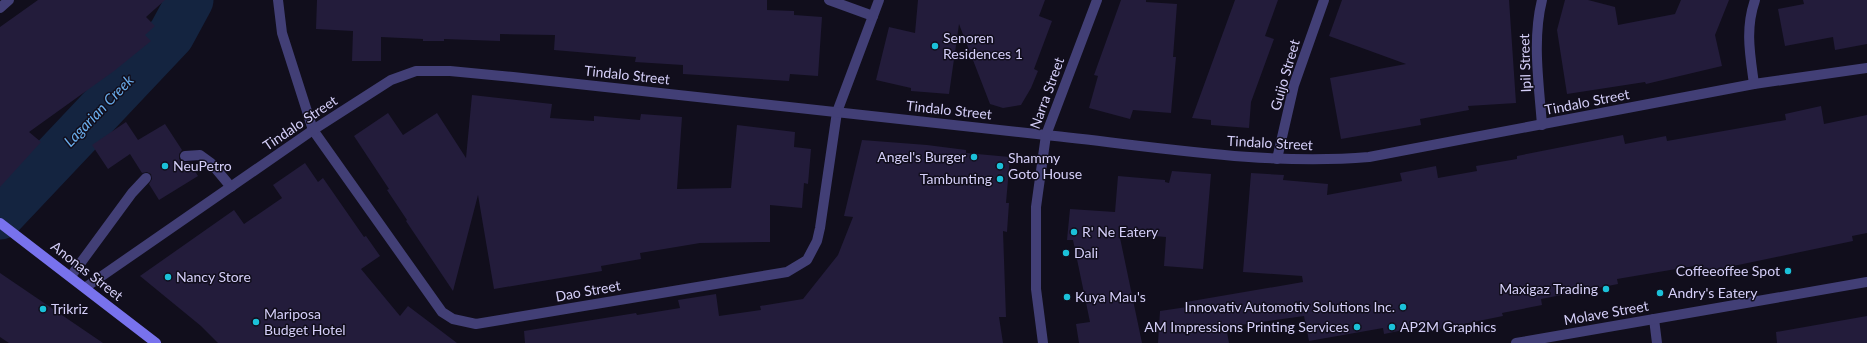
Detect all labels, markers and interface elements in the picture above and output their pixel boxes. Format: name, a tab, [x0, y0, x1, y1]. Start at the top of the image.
place label: Senoren Residences 1	[943, 29, 1023, 62]
street label: Ipil Street	[1515, 33, 1534, 93]
street label: Guijo Street	[1266, 37, 1303, 112]
marker: Senoren Residences 1	[930, 41, 940, 51]
street label: Narra Street	[1026, 55, 1067, 131]
street label: Tindalo Street	[583, 62, 671, 87]
water label: Lagarian Creek	[60, 70, 137, 150]
street label: Tindalo Street	[1543, 85, 1631, 118]
street label: Tindalo Street	[259, 92, 340, 154]
street label: Tindalo Street	[905, 97, 993, 122]
street label: Tindalo Street	[1227, 132, 1313, 153]
place label: Angel's Burger	[877, 148, 966, 165]
place label: Shammy Goto House	[1008, 149, 1082, 182]
marker: Angel's Burger	[969, 152, 979, 162]
place label: NeuPetro	[173, 157, 232, 174]
marker: NeuPetro	[160, 161, 170, 171]
marker: Shammy Goto House	[995, 161, 1005, 171]
place label: Tambunting	[920, 170, 992, 187]
marker: Tambunting	[995, 174, 1005, 184]
place label: R' Ne Eatery	[1082, 223, 1159, 240]
marker: R' Ne Eatery	[1069, 227, 1079, 237]
street label: Anonas Street	[48, 237, 127, 304]
place label: Dali	[1074, 244, 1098, 261]
marker: Dali	[1061, 248, 1071, 258]
place label: Coffeeoffee Spot	[1676, 262, 1780, 279]
marker: Coffeeoffee Spot	[1783, 266, 1793, 276]
place label: Nancy Store	[176, 268, 251, 285]
marker: Nancy Store	[163, 272, 173, 282]
street label: Dao Street	[554, 276, 622, 305]
place label: Maxigaz Trading	[1499, 280, 1598, 297]
marker: Maxigaz Trading	[1601, 284, 1611, 294]
place label: Andry's Eatery	[1668, 284, 1758, 301]
place label: Kuya Mau's	[1075, 288, 1146, 305]
marker: Andry's Eatery	[1655, 288, 1665, 298]
marker: Kuya Mau's	[1062, 292, 1072, 302]
street label: Molave Street	[1562, 297, 1650, 328]
place label: Innovativ Automotiv Solutions Inc.	[1185, 298, 1395, 315]
place label: Trikriz	[51, 300, 88, 317]
marker: Innovativ Automotiv Solutions Inc.	[1398, 302, 1408, 312]
marker: Trikriz	[38, 304, 48, 314]
place label: Mariposa Budget Hotel	[264, 305, 346, 338]
marker: Mariposa Budget Hotel	[251, 317, 261, 327]
place label: AM Impressions Printing Services	[1144, 318, 1349, 335]
place label: AP2M Graphics	[1400, 318, 1496, 335]
marker: AM Impressions Printing Services	[1352, 322, 1362, 332]
marker: AP2M Graphics	[1387, 322, 1397, 332]

